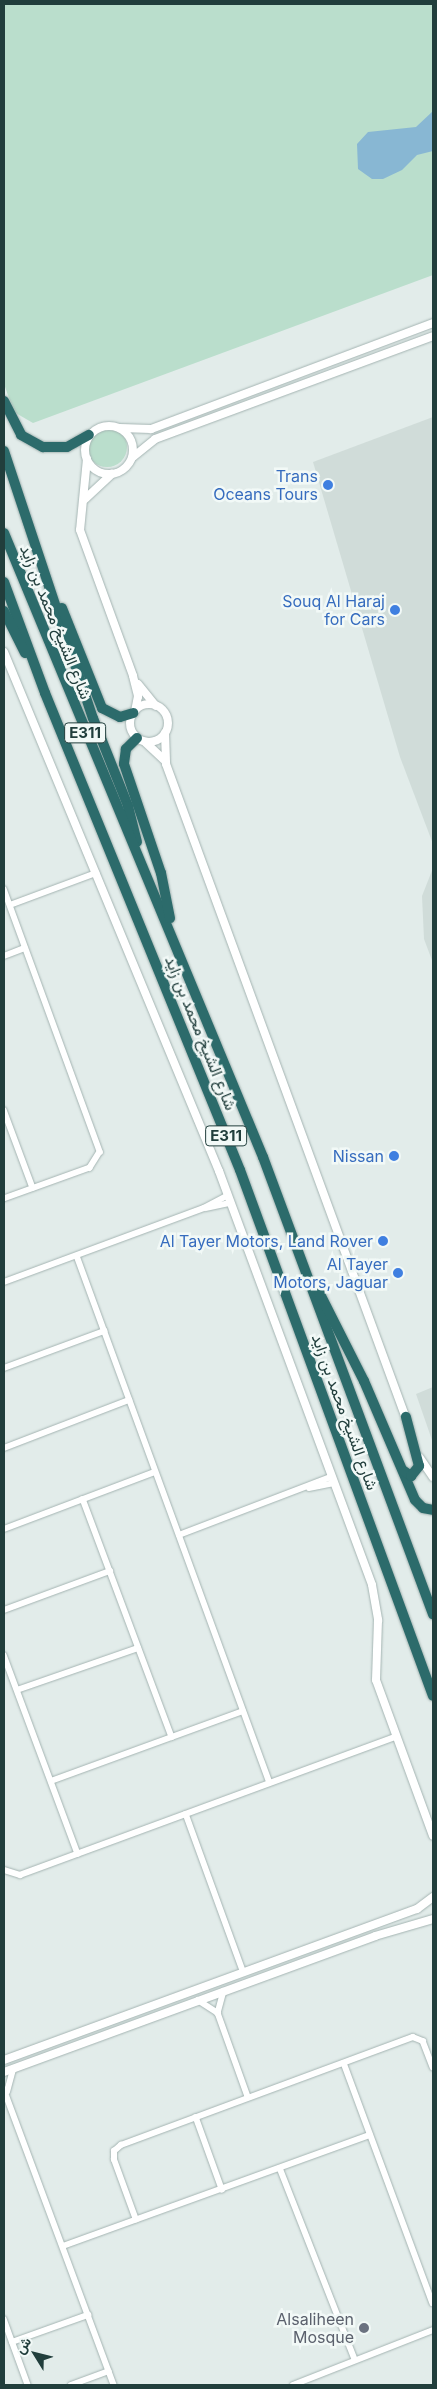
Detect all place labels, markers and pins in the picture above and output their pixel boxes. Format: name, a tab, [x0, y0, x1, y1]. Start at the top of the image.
place label: Trans Oceans Tours	[213, 466, 318, 504]
marker: Trans Oceans Tours	[322, 479, 334, 491]
place label: Souq Al Haraj for Cars	[282, 591, 385, 629]
marker: Souq Al Haraj for Cars	[389, 604, 401, 616]
place label: Nissan	[333, 1146, 384, 1166]
marker: Nissan	[388, 1150, 400, 1162]
place label: Al Tayer Motors, Land Rover	[160, 1231, 373, 1251]
marker: Al Tayer Motors, Land Rover	[377, 1235, 389, 1247]
place label: Al Tayer Motors, Jaguar	[273, 1254, 388, 1292]
marker: Al Tayer Motors, Jaguar	[392, 1267, 404, 1279]
place label: Alsaliheen Mosque	[276, 2309, 354, 2347]
marker: Alsaliheen Mosque	[358, 2322, 370, 2334]

